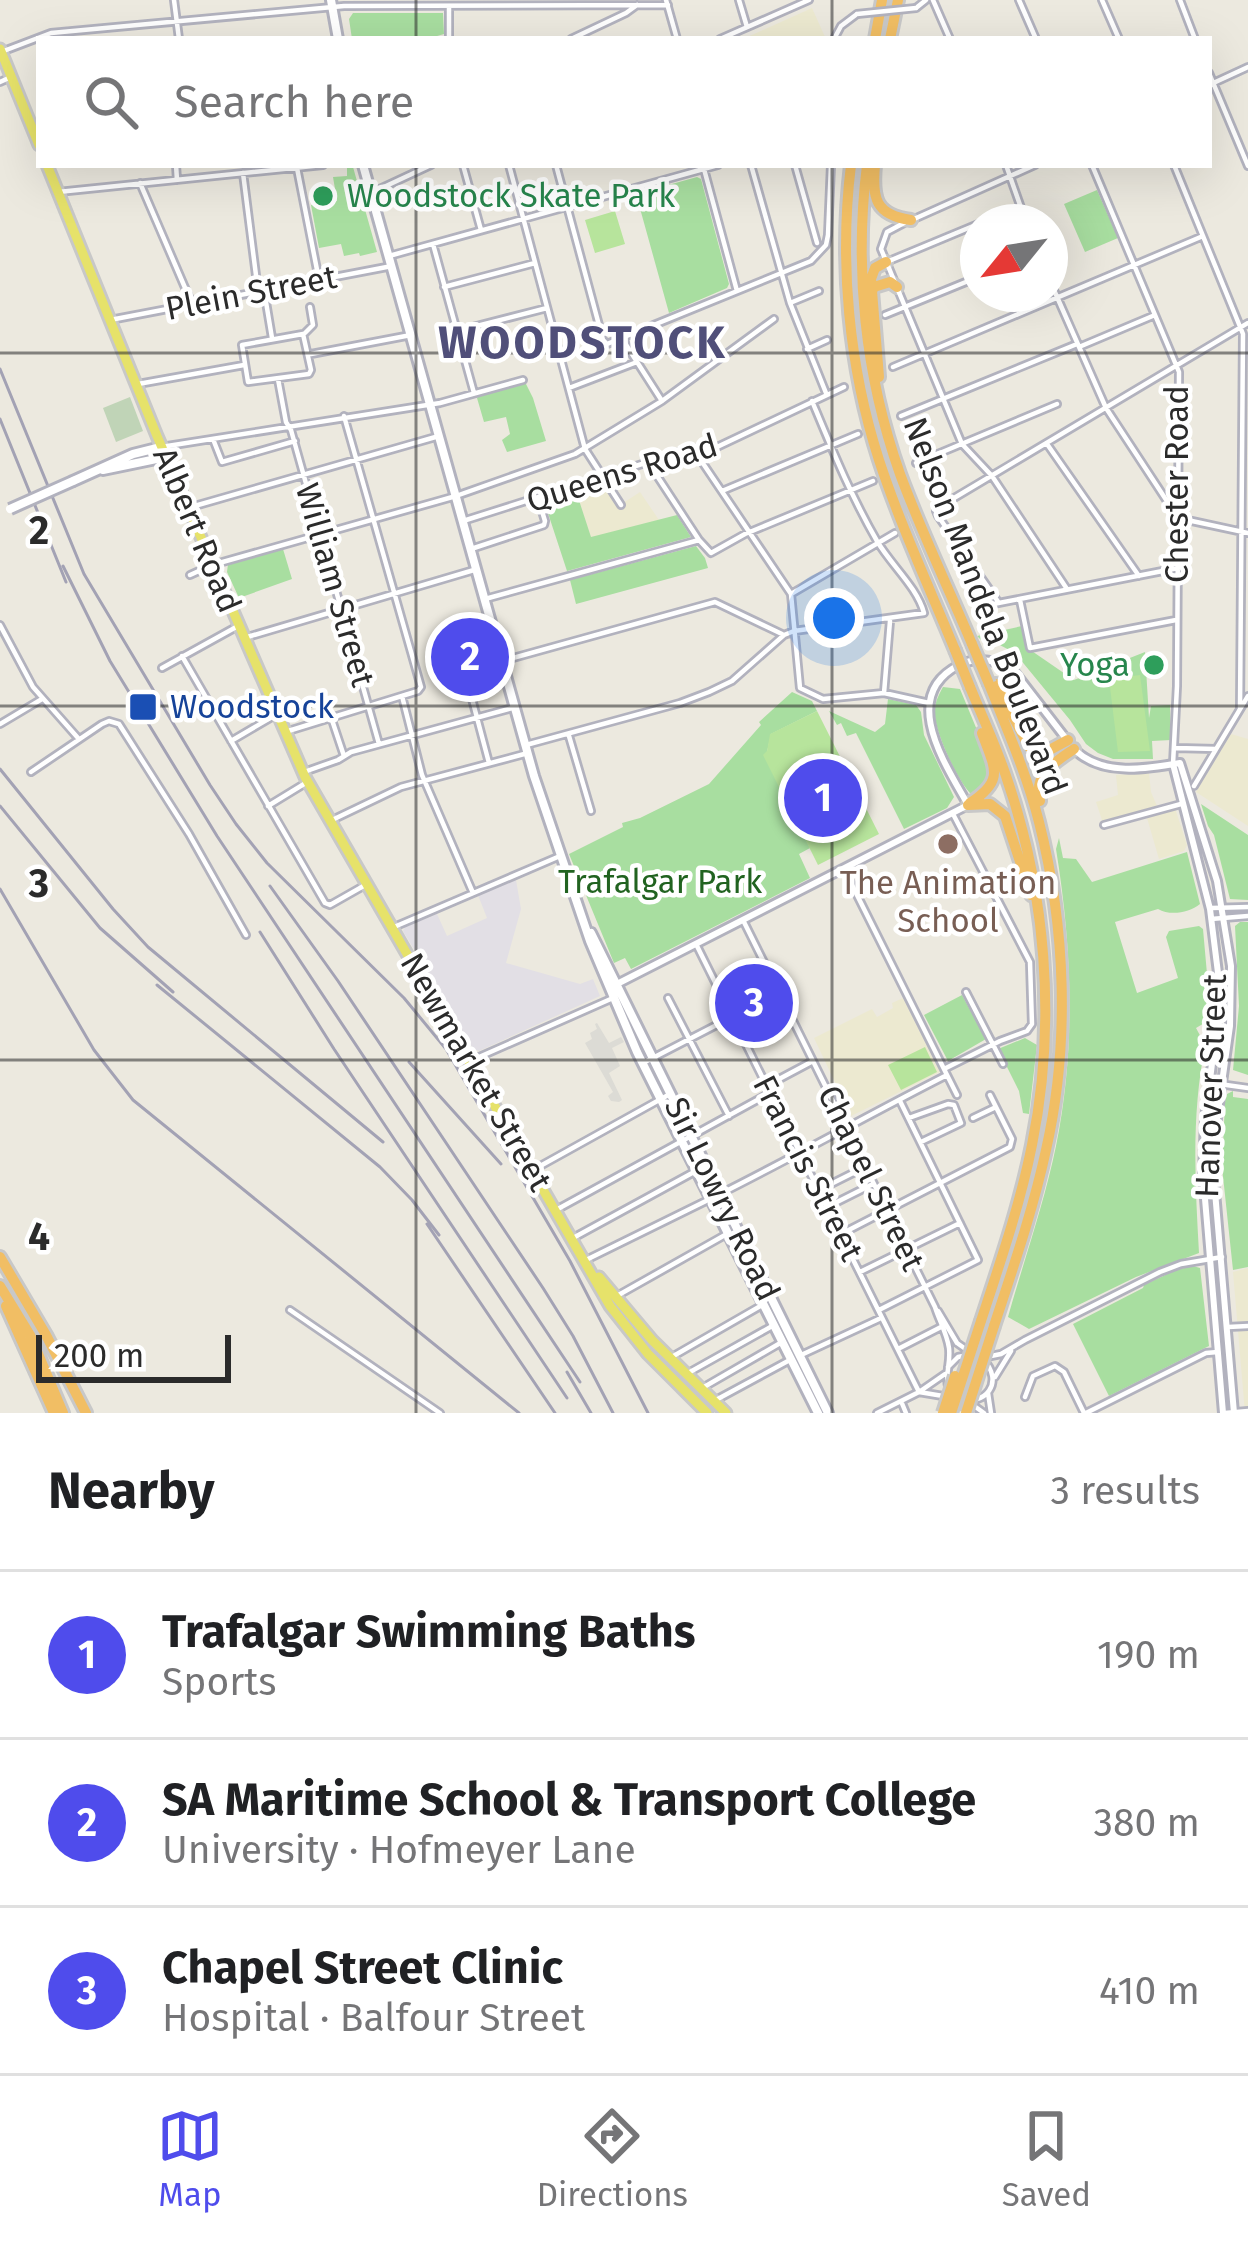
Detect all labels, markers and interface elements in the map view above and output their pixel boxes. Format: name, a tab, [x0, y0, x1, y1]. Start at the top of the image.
search box	[36, 36, 1212, 168]
icon: search	[78, 69, 144, 135]
text: Search here	[174, 75, 414, 129]
place label: Woodstock Skate Park	[347, 176, 675, 216]
marker: Woodstock Skate Park	[310, 183, 336, 209]
north arrow	[960, 204, 1068, 312]
street label: Plein Street	[162, 257, 340, 329]
district label: WOODSTOCK	[438, 316, 728, 370]
street label: Chester Road	[1157, 385, 1197, 583]
street label: Nelson Mandela Boulevard	[894, 412, 1076, 800]
street label: Queens Road	[522, 425, 722, 521]
street label: Albert Road	[144, 441, 250, 619]
street label: William Street	[287, 479, 383, 691]
text: 2	[29, 508, 49, 554]
your location	[804, 588, 864, 648]
pin: 2	[431, 612, 509, 702]
place label: Yoga	[1060, 645, 1130, 685]
marker: Yoga	[1141, 652, 1167, 678]
place label: Woodstock	[170, 687, 334, 727]
marker: Woodstock	[127, 691, 159, 723]
pin: 1	[784, 753, 862, 843]
marker: The Animation School	[935, 831, 961, 857]
text: 3	[28, 861, 49, 907]
park label: Trafalgar Park	[558, 862, 762, 902]
place label: The Animation School	[840, 863, 1056, 941]
street label: Newmarket Street	[392, 946, 560, 1198]
pin: 3	[715, 958, 793, 1048]
street label: Hanover Street	[1187, 973, 1235, 1199]
street label: Francis Street	[744, 1069, 872, 1267]
street label: Chapel Street	[809, 1079, 933, 1277]
street label: Sir Lowry Road	[656, 1091, 788, 1307]
text: 4	[28, 1214, 50, 1260]
scale bar	[36, 1329, 231, 1382]
text: 200 m	[54, 1336, 144, 1376]
text: Nearby	[48, 1460, 214, 1522]
text: 3 results	[1050, 1468, 1200, 1514]
text: Trafalgar Swimming Baths	[162, 1605, 696, 1659]
text: 1	[78, 1632, 96, 1678]
text: 190 m	[1097, 1632, 1200, 1678]
text: Sports	[162, 1659, 277, 1705]
text: SA Maritime School & Transport College	[162, 1773, 976, 1827]
text: 2	[77, 1800, 97, 1846]
text: 380 m	[1094, 1800, 1200, 1846]
text: University · Hofmeyer Lane	[162, 1827, 636, 1873]
text: Chapel Street Clinic	[162, 1941, 563, 1995]
text: 3	[77, 1968, 97, 2014]
text: 410 m	[1099, 1968, 1200, 2014]
text: Hospital · Balfour Street	[162, 1995, 585, 2041]
tab: Map	[157, 2103, 223, 2215]
tab: Directions	[537, 2103, 688, 2215]
tab: Saved	[1002, 2103, 1091, 2215]

